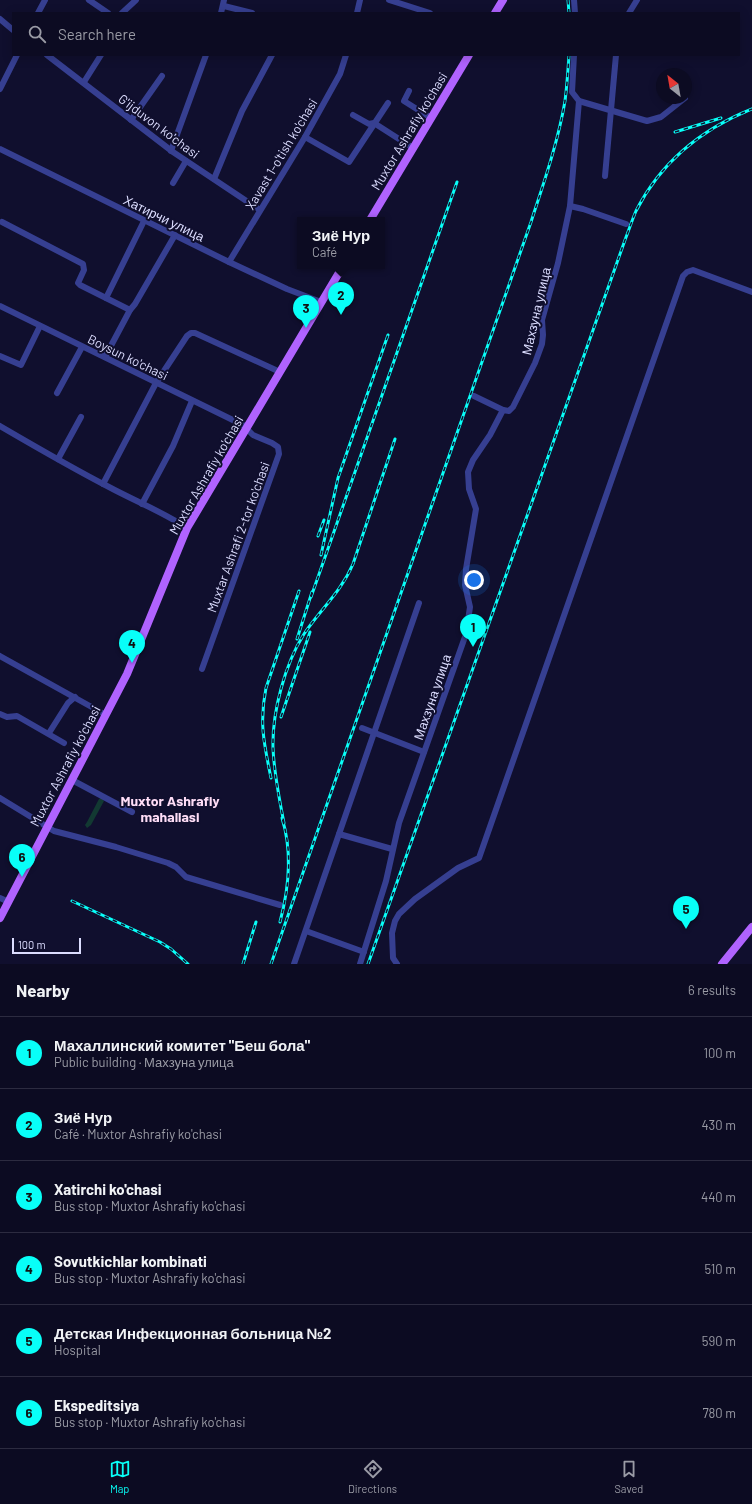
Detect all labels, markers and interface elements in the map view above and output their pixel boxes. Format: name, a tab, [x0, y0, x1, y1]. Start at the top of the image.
search box	[12, 12, 740, 56]
icon: search	[26, 23, 48, 45]
text: Search here	[58, 25, 136, 43]
north arrow	[656, 68, 692, 104]
street label: Muxtor Ashrafiy ko'chasi	[367, 69, 451, 193]
street label: G'ijduvon ko'chasi	[115, 90, 203, 162]
street label: Xavast 1-o'tish ko'chasi	[241, 96, 321, 212]
street label: Хатирчи улица	[121, 191, 208, 245]
popup	[297, 217, 385, 269]
text: Зиё Нур	[312, 226, 370, 244]
text: Café	[312, 244, 337, 260]
street label: Махзуна улица	[518, 265, 554, 356]
pin: 2	[328, 282, 354, 315]
pin: 3	[293, 295, 319, 328]
street label: Boysun ko'chasi	[85, 331, 171, 383]
street label: Muxtor Ashrafiy ko'chasi	[165, 413, 247, 537]
street label: Muxtar Ashrafi 2-tor ko'chasi	[203, 459, 273, 615]
your location	[464, 570, 484, 590]
pin: 1	[460, 614, 486, 647]
pin: 4	[119, 630, 145, 663]
street label: Махзуна улица	[410, 651, 454, 742]
street label: Muxtor Ashrafiy ko'chasi	[26, 703, 104, 829]
district label: Muxtor Ashrafiy mahallasi	[120, 792, 220, 825]
pin: 6	[9, 844, 35, 877]
pin: 5	[673, 896, 699, 929]
scale bar	[12, 936, 81, 955]
text: 100 m	[18, 938, 46, 951]
text: Nearby	[16, 980, 70, 1000]
text: 6 results	[688, 982, 736, 998]
text: Махаллинский комитет "Беш бола"	[54, 1036, 310, 1054]
text: 1	[27, 1045, 31, 1061]
text: 100 m	[703, 1045, 736, 1061]
text: Public building · Махзуна улица	[54, 1054, 234, 1070]
text: Зиё Нур	[54, 1108, 112, 1126]
text: 2	[25, 1117, 33, 1133]
text: 430 m	[701, 1117, 736, 1133]
text: Café · Muxtor Ashrafiy ko'chasi	[54, 1126, 222, 1142]
text: Xatirchi ko'chasi	[54, 1180, 162, 1198]
text: 3	[25, 1189, 33, 1205]
text: 440 m	[701, 1189, 736, 1205]
text: Bus stop · Muxtor Ashrafiy ko'chasi	[54, 1198, 245, 1214]
text: Sovutkichlar kombinati	[54, 1252, 207, 1270]
text: 4	[25, 1261, 33, 1277]
text: 510 m	[704, 1261, 736, 1277]
text: Bus stop · Muxtor Ashrafiy ko'chasi	[54, 1270, 245, 1286]
text: Детская Инфекционная больница №2	[54, 1324, 332, 1342]
text: 5	[25, 1333, 33, 1349]
text: 590 m	[702, 1333, 736, 1349]
text: Hospital	[54, 1342, 101, 1358]
text: Ekspeditsiya	[54, 1396, 139, 1414]
text: 6	[26, 1405, 32, 1421]
text: 780 m	[702, 1405, 736, 1421]
text: Bus stop · Muxtor Ashrafiy ko'chasi	[54, 1414, 245, 1430]
tab: Map	[109, 1458, 131, 1495]
tab: Directions	[348, 1458, 397, 1495]
tab: Saved	[614, 1458, 643, 1495]

